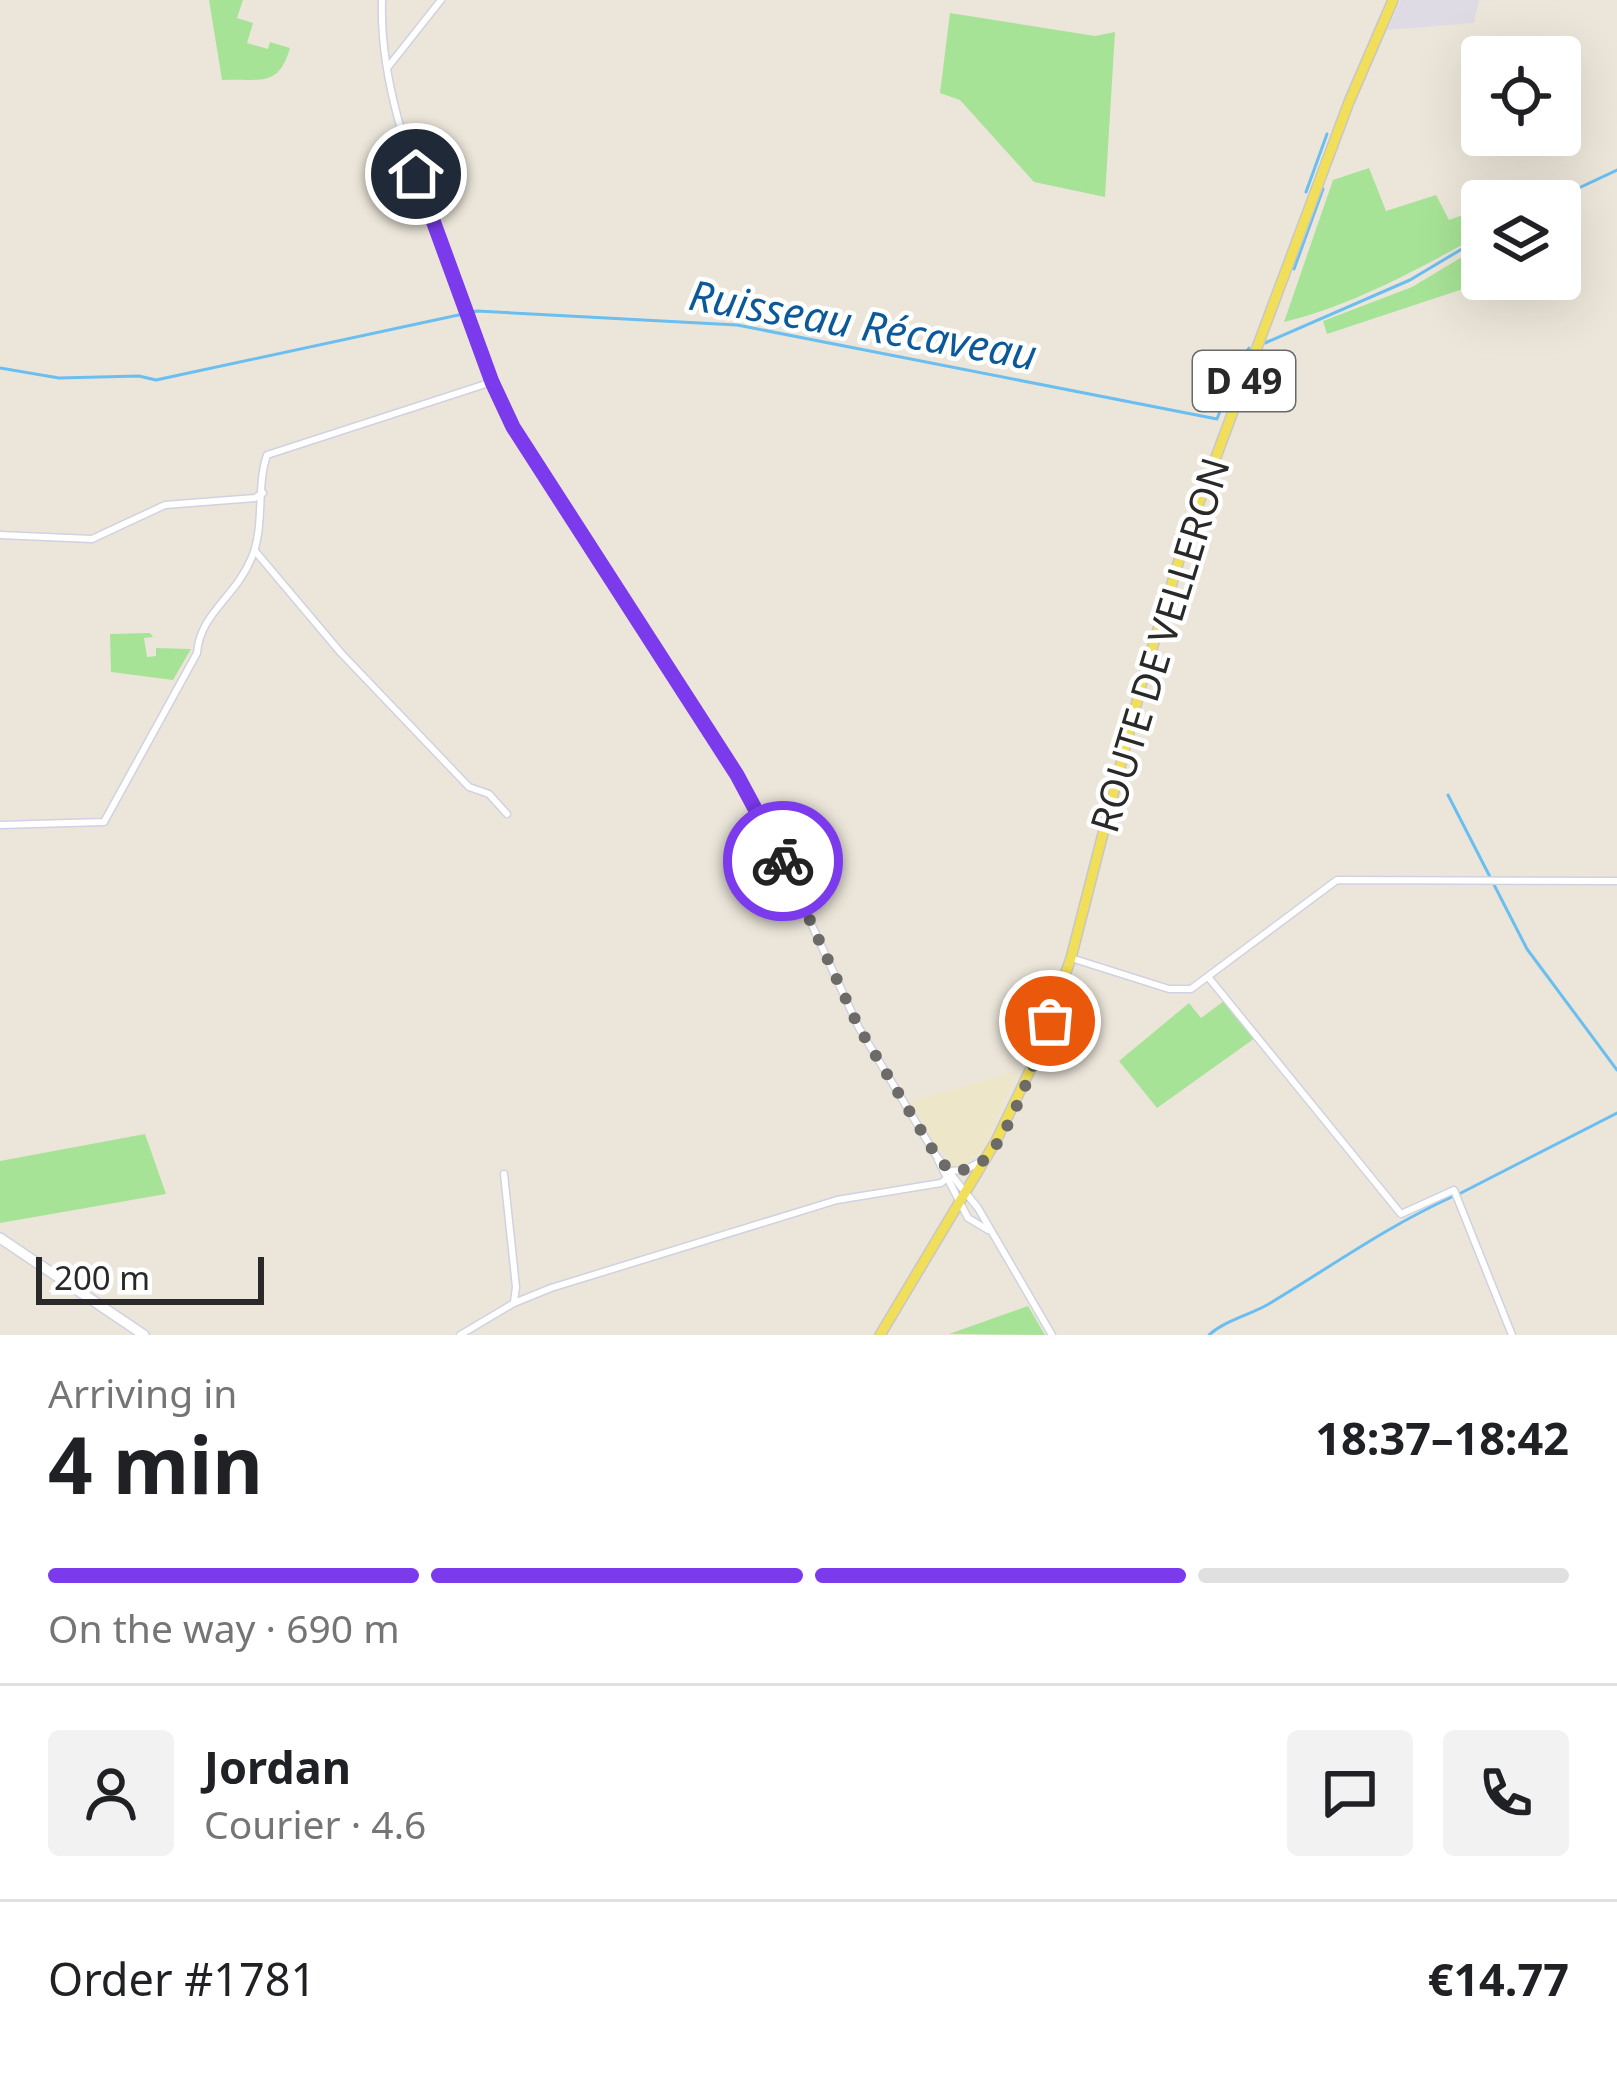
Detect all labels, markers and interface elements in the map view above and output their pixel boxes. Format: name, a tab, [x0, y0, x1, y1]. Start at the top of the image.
map controls	[1461, 36, 1581, 300]
button: locate	[1461, 36, 1581, 156]
pin	[365, 123, 467, 225]
icon: home	[383, 141, 449, 207]
button: layers	[1461, 180, 1581, 300]
water label: Ruisseau Récaveau	[685, 265, 1042, 382]
road number: D 49	[1193, 351, 1295, 411]
street label: ROUTE DE VELLERON	[1076, 451, 1241, 838]
courier	[723, 801, 843, 921]
icon: bike	[750, 828, 816, 894]
pin	[999, 970, 1101, 1072]
icon: bag	[1017, 988, 1083, 1054]
scale bar	[36, 1251, 264, 1304]
text: 200 m	[54, 1255, 150, 1300]
text: Arriving in	[48, 1366, 237, 1419]
text: 18:37–18:42	[1315, 1407, 1569, 1468]
text: 4 min	[48, 1411, 263, 1517]
text: On the way · 690 m	[48, 1601, 400, 1654]
button: person	[48, 1730, 174, 1856]
button: chat	[1287, 1730, 1413, 1856]
button: phone	[1443, 1730, 1569, 1856]
text: Jordan	[204, 1736, 351, 1797]
text: Courier · 4.6	[204, 1797, 426, 1850]
text: Order #1781	[48, 1948, 316, 2009]
text: €14.77	[1428, 1948, 1569, 2009]

